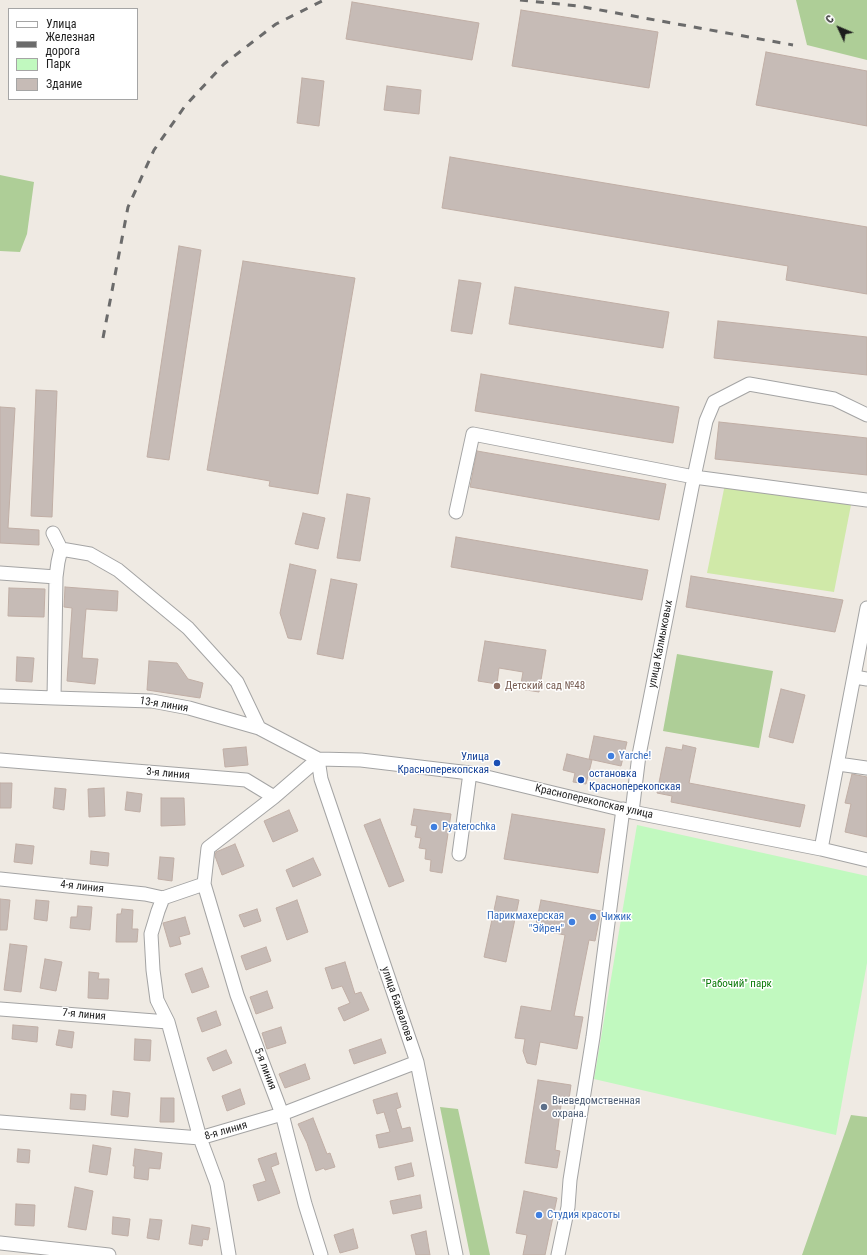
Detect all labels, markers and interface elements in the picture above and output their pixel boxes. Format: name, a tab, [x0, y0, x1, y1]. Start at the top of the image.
legend	[8, 8, 138, 100]
north arrow	[819, 8, 859, 48]
text: С	[823, 13, 837, 26]
text: Улица	[46, 17, 76, 31]
text: Железная дорога	[45, 30, 95, 58]
text: Парк	[46, 57, 71, 71]
text: Здание	[46, 77, 82, 91]
street label: улица Калмыковых	[646, 599, 676, 689]
place label: Детский сад №48	[505, 679, 585, 693]
marker: Детский сад №48	[492, 681, 502, 691]
street label: 13-я линия	[139, 695, 189, 715]
place label: Yarche!	[619, 749, 651, 763]
place label: Улица Красноперекопская	[397, 750, 489, 776]
marker: Yarche!	[606, 751, 616, 761]
marker: Улица Красноперекопская	[492, 758, 502, 768]
street label: 3-я линия	[146, 766, 190, 782]
place label: остановка Красноперекопская	[589, 767, 681, 793]
marker: остановка Красноперекопская	[576, 775, 586, 785]
street label: Красноперекопская улица	[534, 782, 654, 822]
place label: Pyaterochka	[442, 820, 496, 834]
marker: Pyaterochka	[429, 822, 439, 832]
street label: 4-я линия	[60, 878, 104, 896]
place label: Парикмахерская "Эйрен"	[487, 909, 564, 935]
place label: Чижик	[601, 910, 631, 924]
marker: Чижик	[588, 912, 598, 922]
marker: Парикмахерская "Эйрен"	[567, 917, 577, 927]
street label: улица Бахвалова	[378, 965, 416, 1043]
park label: "Рабочий" парк	[702, 977, 772, 991]
street label: 7-я линия	[62, 1007, 106, 1023]
street label: 5-я линия	[251, 1046, 279, 1092]
place label: Вневедомственная охрана.	[552, 1094, 640, 1120]
marker: Вневедомственная охрана.	[539, 1102, 549, 1112]
street label: 8-я линия	[203, 1119, 249, 1143]
place label: Студия красоты	[547, 1208, 620, 1222]
marker: Студия красоты	[534, 1210, 544, 1220]

